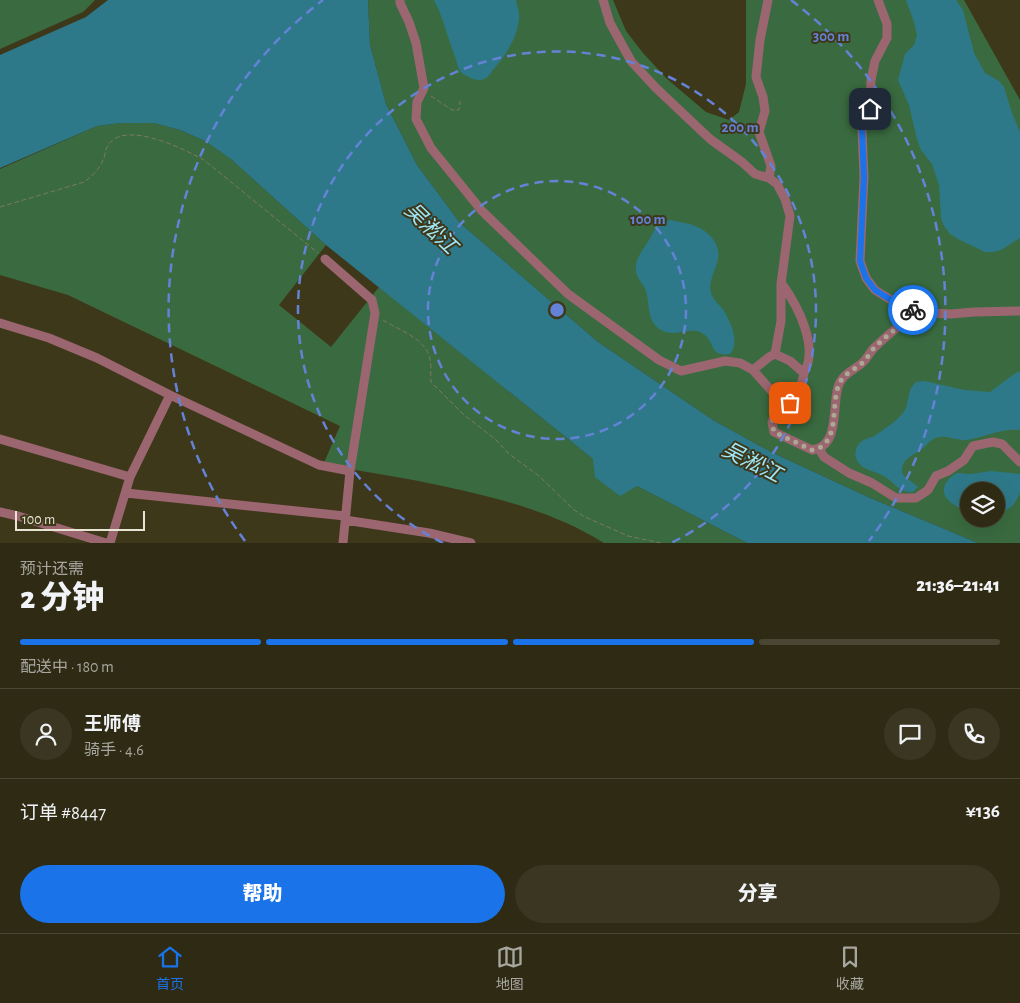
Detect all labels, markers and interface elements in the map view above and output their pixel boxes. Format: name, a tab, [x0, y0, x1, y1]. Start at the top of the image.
text: 300 m	[813, 29, 849, 44]
pin	[849, 88, 891, 130]
icon: home	[856, 95, 884, 123]
text: 200 m	[721, 120, 759, 135]
water label: 吴淞江	[401, 198, 463, 259]
text: 100 m	[630, 212, 666, 227]
courier	[888, 285, 938, 335]
icon: bike	[899, 296, 927, 324]
centre of rings	[548, 301, 566, 319]
pin	[769, 382, 811, 424]
icon: bag	[776, 389, 804, 417]
water label: 吴淞江	[719, 438, 787, 487]
map controls	[960, 482, 1005, 527]
button: layers	[960, 482, 1005, 527]
scale bar	[15, 508, 145, 531]
text: 100 m	[22, 513, 55, 527]
text: 预计还需	[20, 561, 84, 577]
text: 21:36–21:41	[916, 576, 1000, 595]
text: 2 分钟	[20, 582, 104, 614]
text: 配送中 · 180 m	[20, 659, 114, 675]
button: person	[20, 708, 72, 760]
button: chat	[884, 708, 936, 760]
button: phone	[948, 708, 1000, 760]
text: 王师傅	[84, 715, 141, 734]
text: 骑手 · 4.6	[84, 742, 144, 758]
text: ¥136	[966, 802, 1000, 821]
text: 订单 #8447	[20, 804, 106, 823]
button: 帮助	[20, 865, 505, 923]
button: 分享	[515, 865, 1000, 923]
tab: 首页	[156, 943, 184, 994]
tab: 地图	[496, 943, 524, 994]
tab: 收藏	[836, 943, 864, 994]

